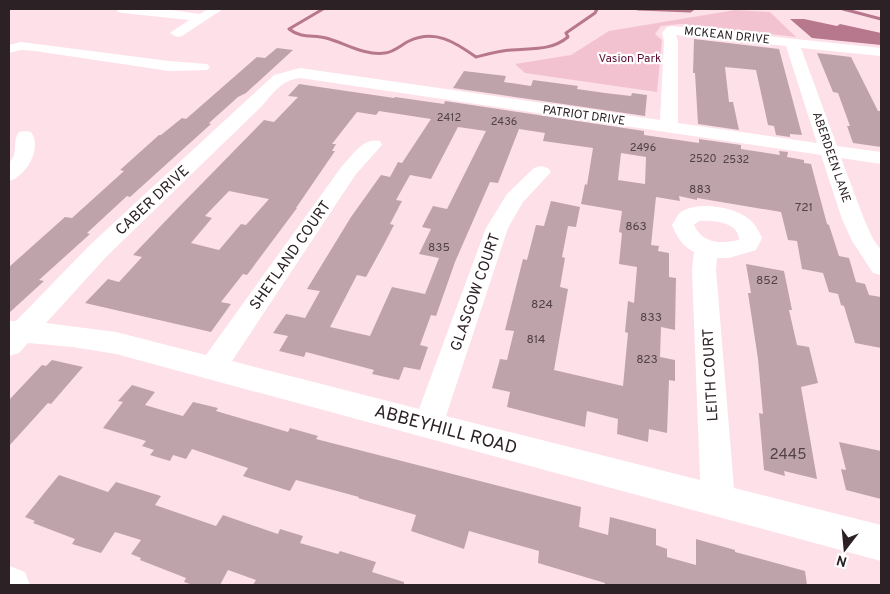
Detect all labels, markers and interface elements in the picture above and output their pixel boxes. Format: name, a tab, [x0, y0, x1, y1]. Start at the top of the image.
street label: MCKEAN DRIVE	[683, 24, 770, 48]
park label: Vasion Park	[599, 51, 661, 67]
street label: PATRIOT DRIVE	[542, 102, 626, 130]
street label: ABERDEEN LANE	[808, 110, 854, 205]
house number: 2412	[437, 111, 461, 125]
house number: 2436	[491, 115, 517, 129]
house number: 2496	[630, 141, 656, 155]
house number: 2520	[689, 152, 717, 166]
house number: 2532	[723, 153, 749, 167]
street label: CABER DRIVE	[112, 162, 194, 240]
house number: 883	[689, 182, 711, 198]
street label: SHETLAND COURT	[246, 198, 336, 314]
house number: 721	[795, 200, 813, 216]
house number: 863	[625, 219, 647, 235]
street label: GLASGOW COURT	[447, 231, 506, 354]
house number: 835	[428, 240, 450, 256]
house number: 852	[756, 273, 778, 289]
house number: 824	[531, 297, 553, 313]
house number: 833	[640, 310, 662, 326]
street label: LEITH COURT	[700, 328, 723, 422]
house number: 814	[527, 332, 546, 348]
house number: 823	[636, 352, 658, 368]
street label: ABBEYHILL ROAD	[372, 400, 520, 461]
house number: 2445	[770, 446, 806, 465]
north arrow	[820, 524, 870, 574]
text: N	[835, 550, 849, 570]

